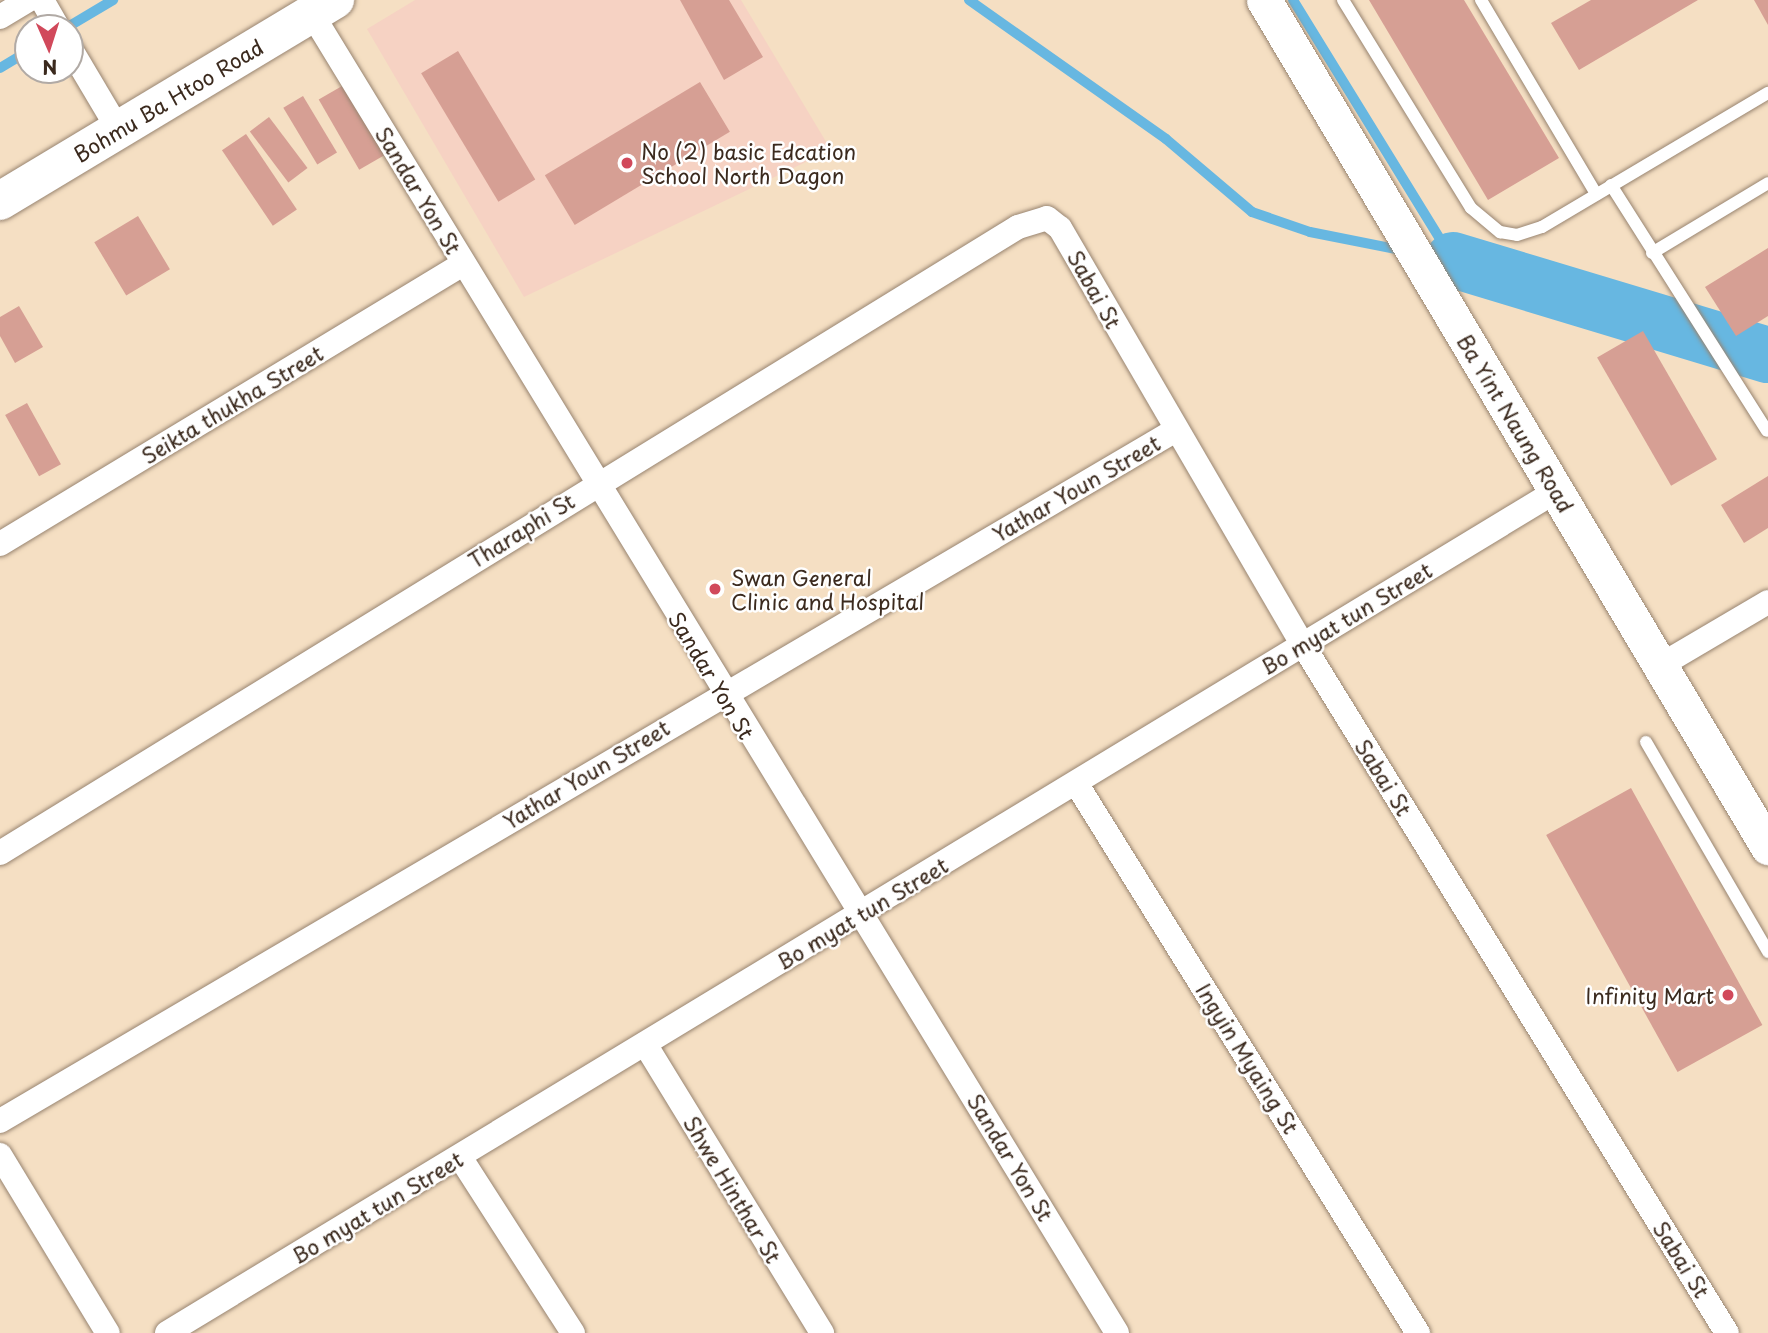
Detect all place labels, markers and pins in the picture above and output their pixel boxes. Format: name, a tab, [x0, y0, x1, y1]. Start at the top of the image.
place label: No (2) basic Edcation School North Dagon	[641, 138, 857, 188]
marker: No (2) basic Edcation School North Dagon	[619, 155, 635, 171]
place label: Swan General Clinic and Hospital	[731, 564, 924, 614]
marker: Swan General Clinic and Hospital	[705, 579, 725, 599]
place label: Infinity Mart	[1584, 982, 1714, 1008]
marker: Infinity Mart	[1720, 987, 1736, 1003]

